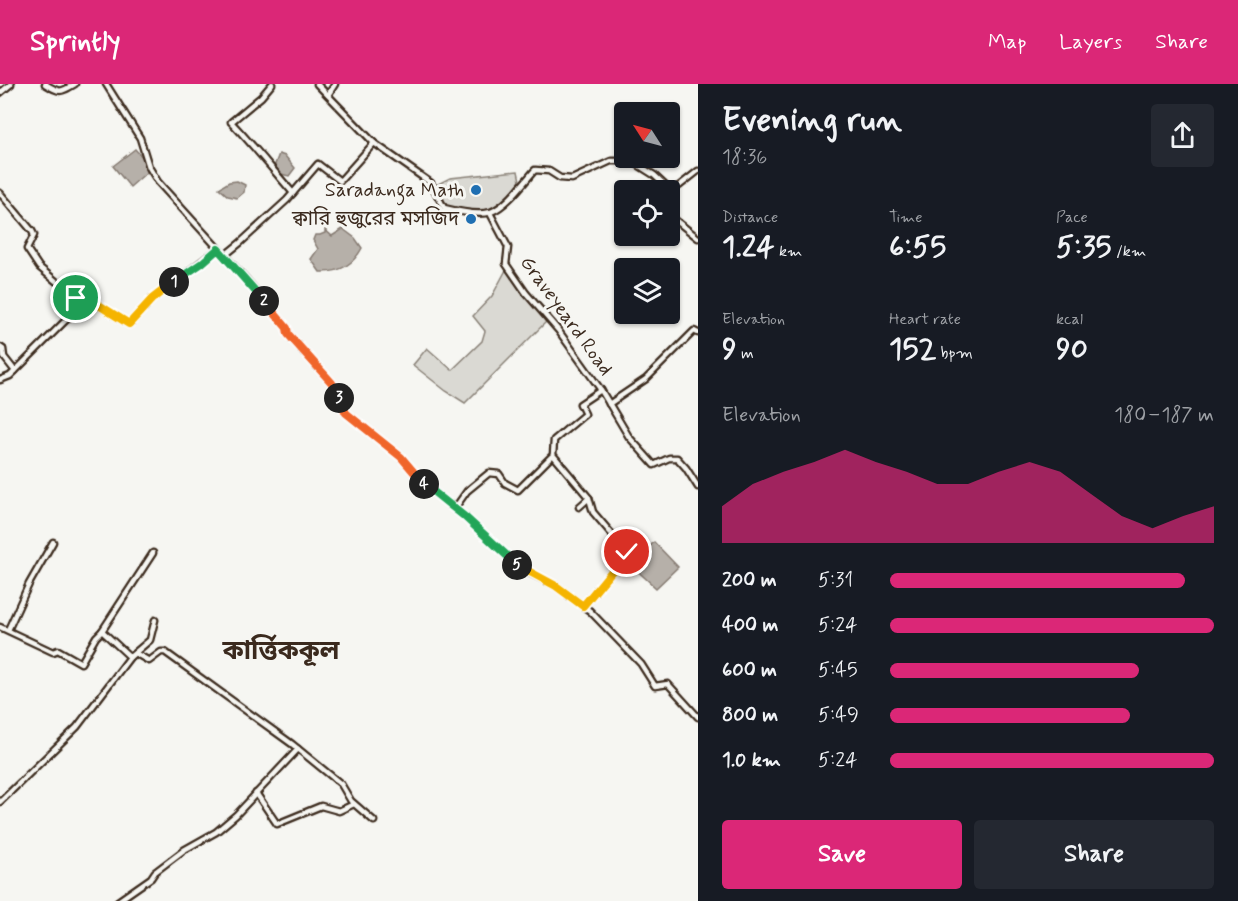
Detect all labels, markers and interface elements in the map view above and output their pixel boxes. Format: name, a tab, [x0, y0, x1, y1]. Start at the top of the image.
text: Sprintly	[30, 24, 121, 61]
text: Map	[988, 28, 1026, 56]
text: Layers	[1059, 28, 1122, 56]
text: Share	[1155, 28, 1208, 56]
text: Evening run	[722, 99, 902, 143]
north arrow	[614, 102, 680, 168]
map controls	[614, 102, 680, 324]
button: share	[1151, 104, 1214, 167]
text: 18:36	[722, 144, 767, 171]
place label: Saradanga Math	[325, 177, 464, 206]
button: locate	[614, 180, 680, 246]
marker: Saradanga Math	[469, 183, 483, 197]
place label: ক্বারি হুজুরের মসজিদ	[291, 206, 460, 233]
text: Distance	[722, 207, 778, 228]
text: Time	[889, 207, 923, 228]
text: Pace	[1056, 207, 1088, 228]
marker: ক্বারি হুজুরের মসজিদ	[464, 212, 478, 226]
text: 1.24	[722, 228, 775, 267]
text: 6:55	[889, 228, 946, 267]
text: 5:35	[1056, 228, 1112, 267]
text: km	[775, 241, 802, 262]
text: /km	[1112, 241, 1146, 262]
street label: Graveyeard Road	[513, 251, 619, 381]
button: layers	[614, 258, 680, 324]
pin: 1	[159, 267, 189, 297]
text: 1	[170, 271, 178, 292]
pin	[50, 272, 101, 323]
icon: arrive	[59, 281, 92, 314]
pin: 2	[249, 286, 279, 316]
text: 2	[260, 290, 268, 311]
text: Elevation	[722, 309, 785, 330]
text: Heart rate	[889, 309, 961, 330]
text: kcal	[1056, 309, 1083, 330]
text: 9	[722, 330, 737, 369]
text: 152	[889, 330, 936, 369]
text: 90	[1056, 330, 1088, 369]
text: m	[737, 343, 754, 364]
text: bpm	[936, 343, 973, 364]
pin: 3	[324, 383, 354, 413]
text: 3	[335, 387, 343, 408]
text: Elevation	[722, 402, 801, 429]
text: 180–187 m	[1114, 402, 1214, 429]
pin: 4	[409, 469, 439, 499]
text: 4	[419, 473, 429, 494]
pin	[601, 526, 652, 577]
icon: check	[610, 535, 643, 568]
pin: 5	[502, 550, 532, 580]
text: 5	[512, 554, 522, 575]
text: 200 m	[722, 567, 777, 594]
text: 5:31	[818, 567, 853, 594]
text: 400 m	[722, 612, 778, 639]
text: 5:24	[818, 612, 857, 639]
district label: কার্ত্তিককূল	[222, 634, 340, 669]
text: 600 m	[722, 657, 777, 684]
text: 5:45	[818, 657, 858, 684]
text: 800 m	[722, 702, 778, 729]
text: 5:49	[818, 702, 859, 729]
text: 1.0 km	[722, 747, 781, 774]
text: 5:24	[818, 747, 857, 774]
button: Save	[722, 820, 962, 889]
button: Share	[974, 820, 1214, 889]

